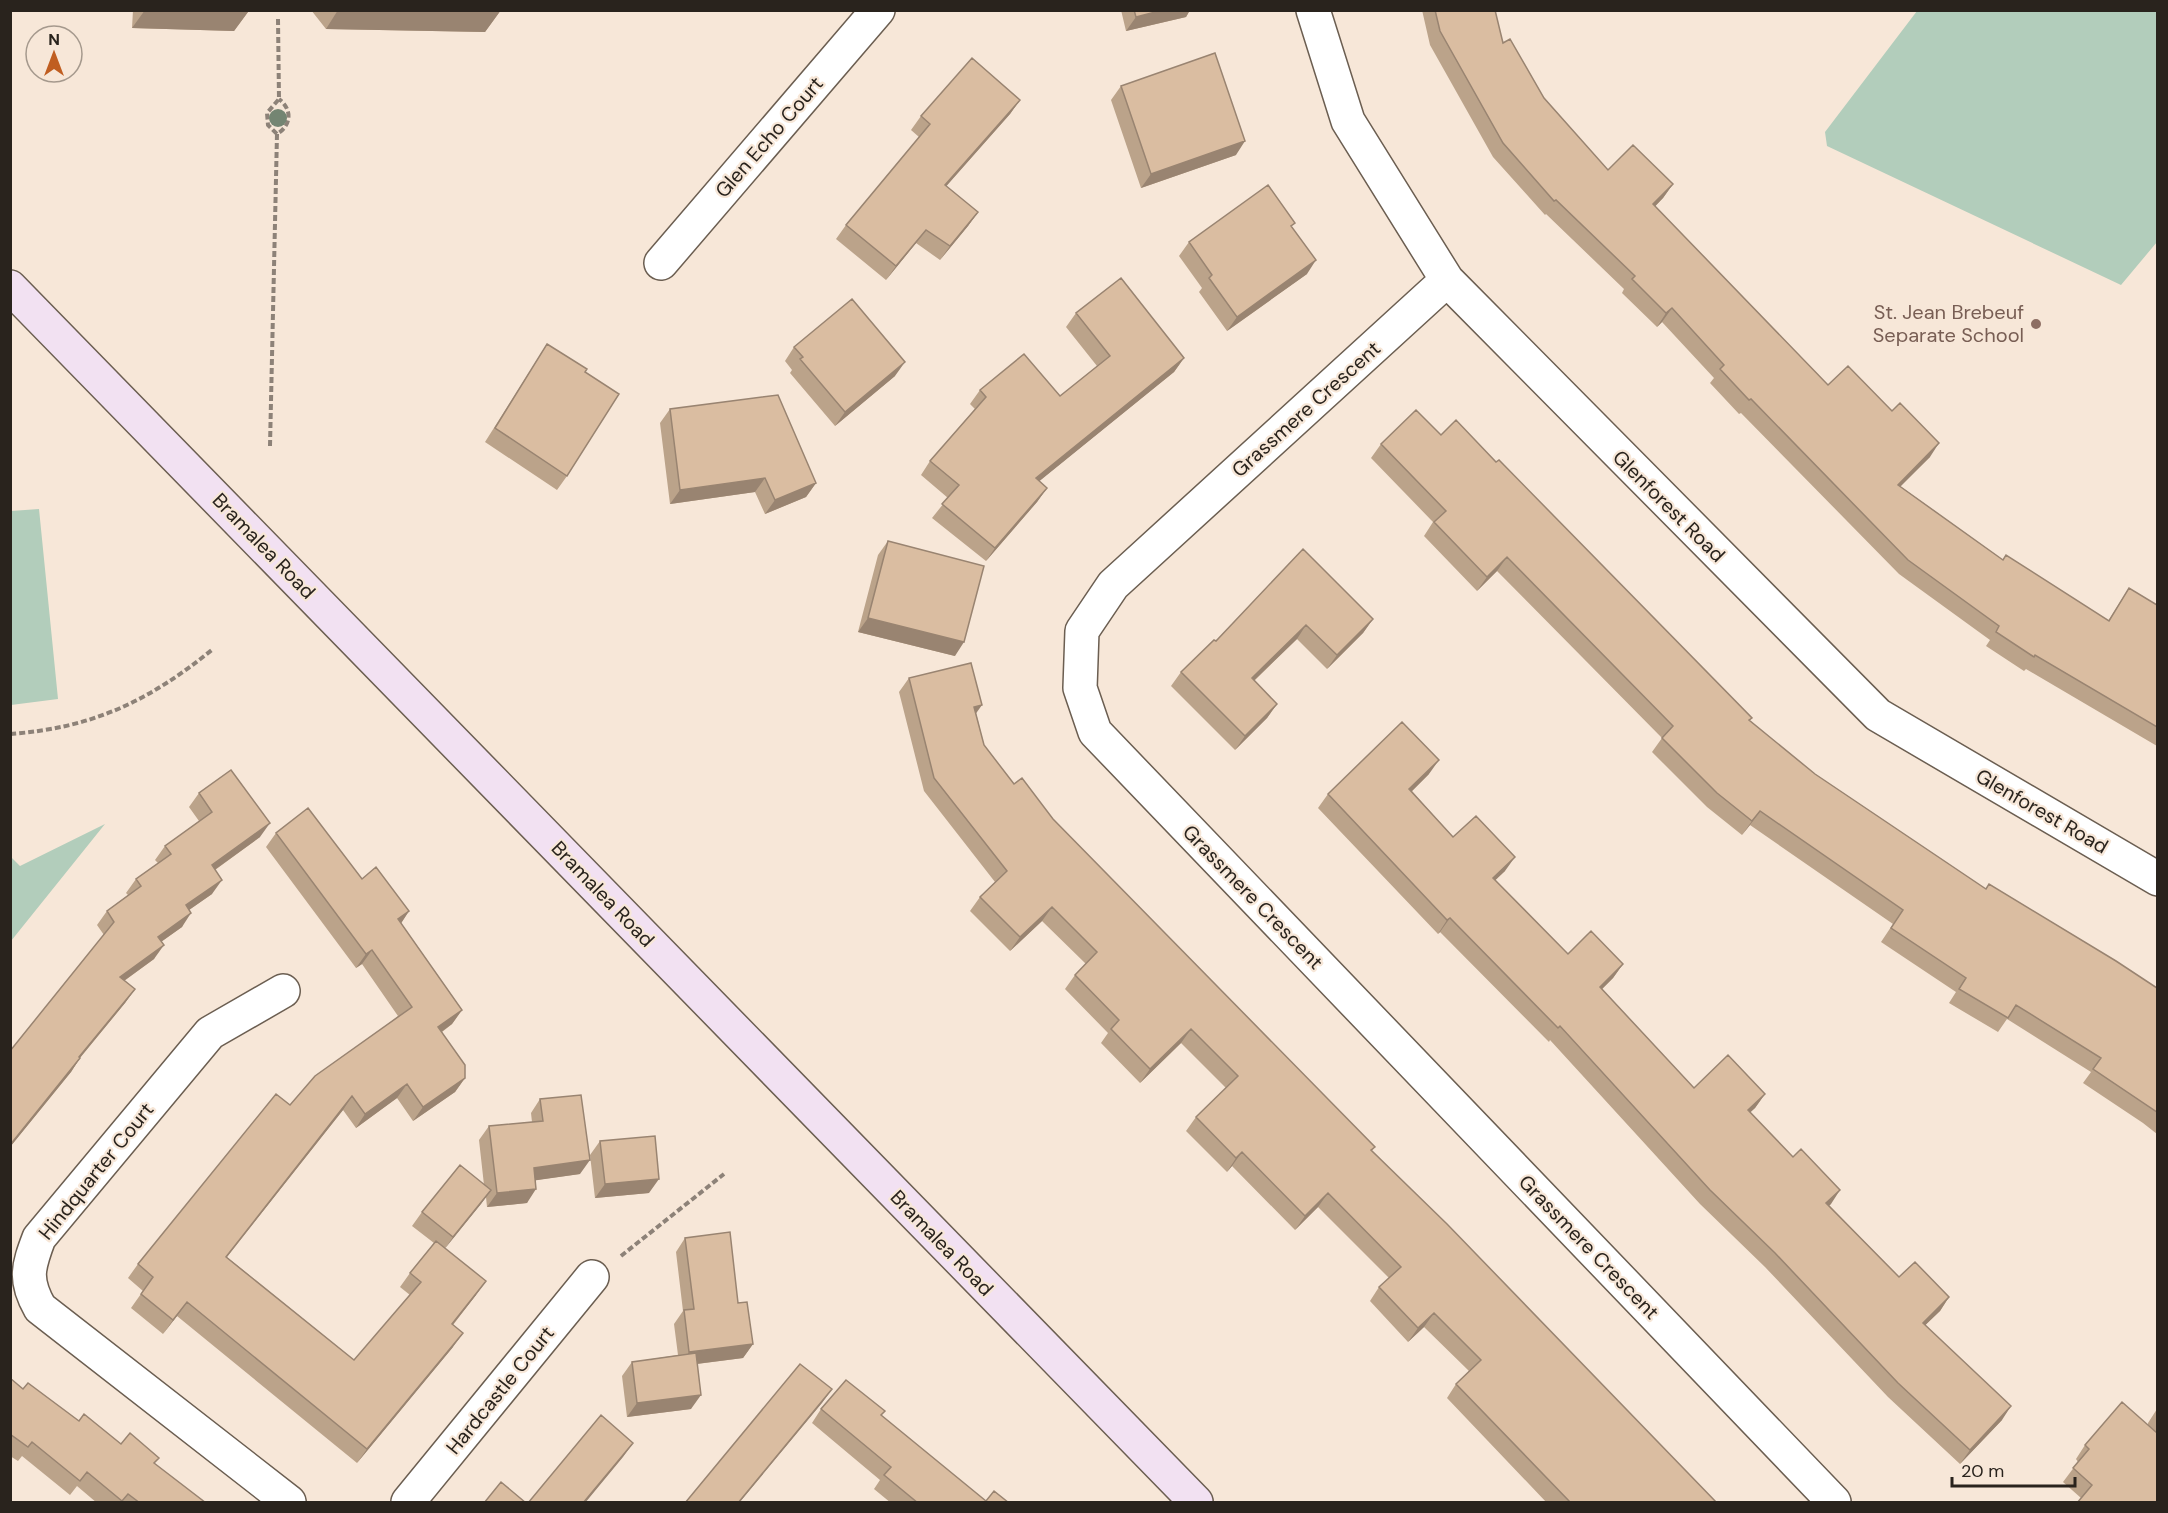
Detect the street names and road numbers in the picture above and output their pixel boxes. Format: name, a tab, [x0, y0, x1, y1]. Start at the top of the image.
street label: Glen Echo Court	[709, 71, 829, 203]
street label: Grassmere Crescent	[1226, 335, 1386, 483]
street label: Glenforest Road	[1607, 444, 1731, 568]
street label: Bramalea Road	[207, 487, 321, 605]
street label: Glenforest Road	[1971, 763, 2113, 859]
street label: Grassmere Crescent	[1177, 819, 1329, 975]
street label: Bramalea Road	[546, 835, 660, 953]
street label: Hindquarter Court	[33, 1097, 159, 1245]
street label: Grassmere Crescent	[1513, 1169, 1665, 1325]
street label: Bramalea Road	[885, 1184, 999, 1302]
street label: Hardcastle Court	[440, 1320, 560, 1460]

